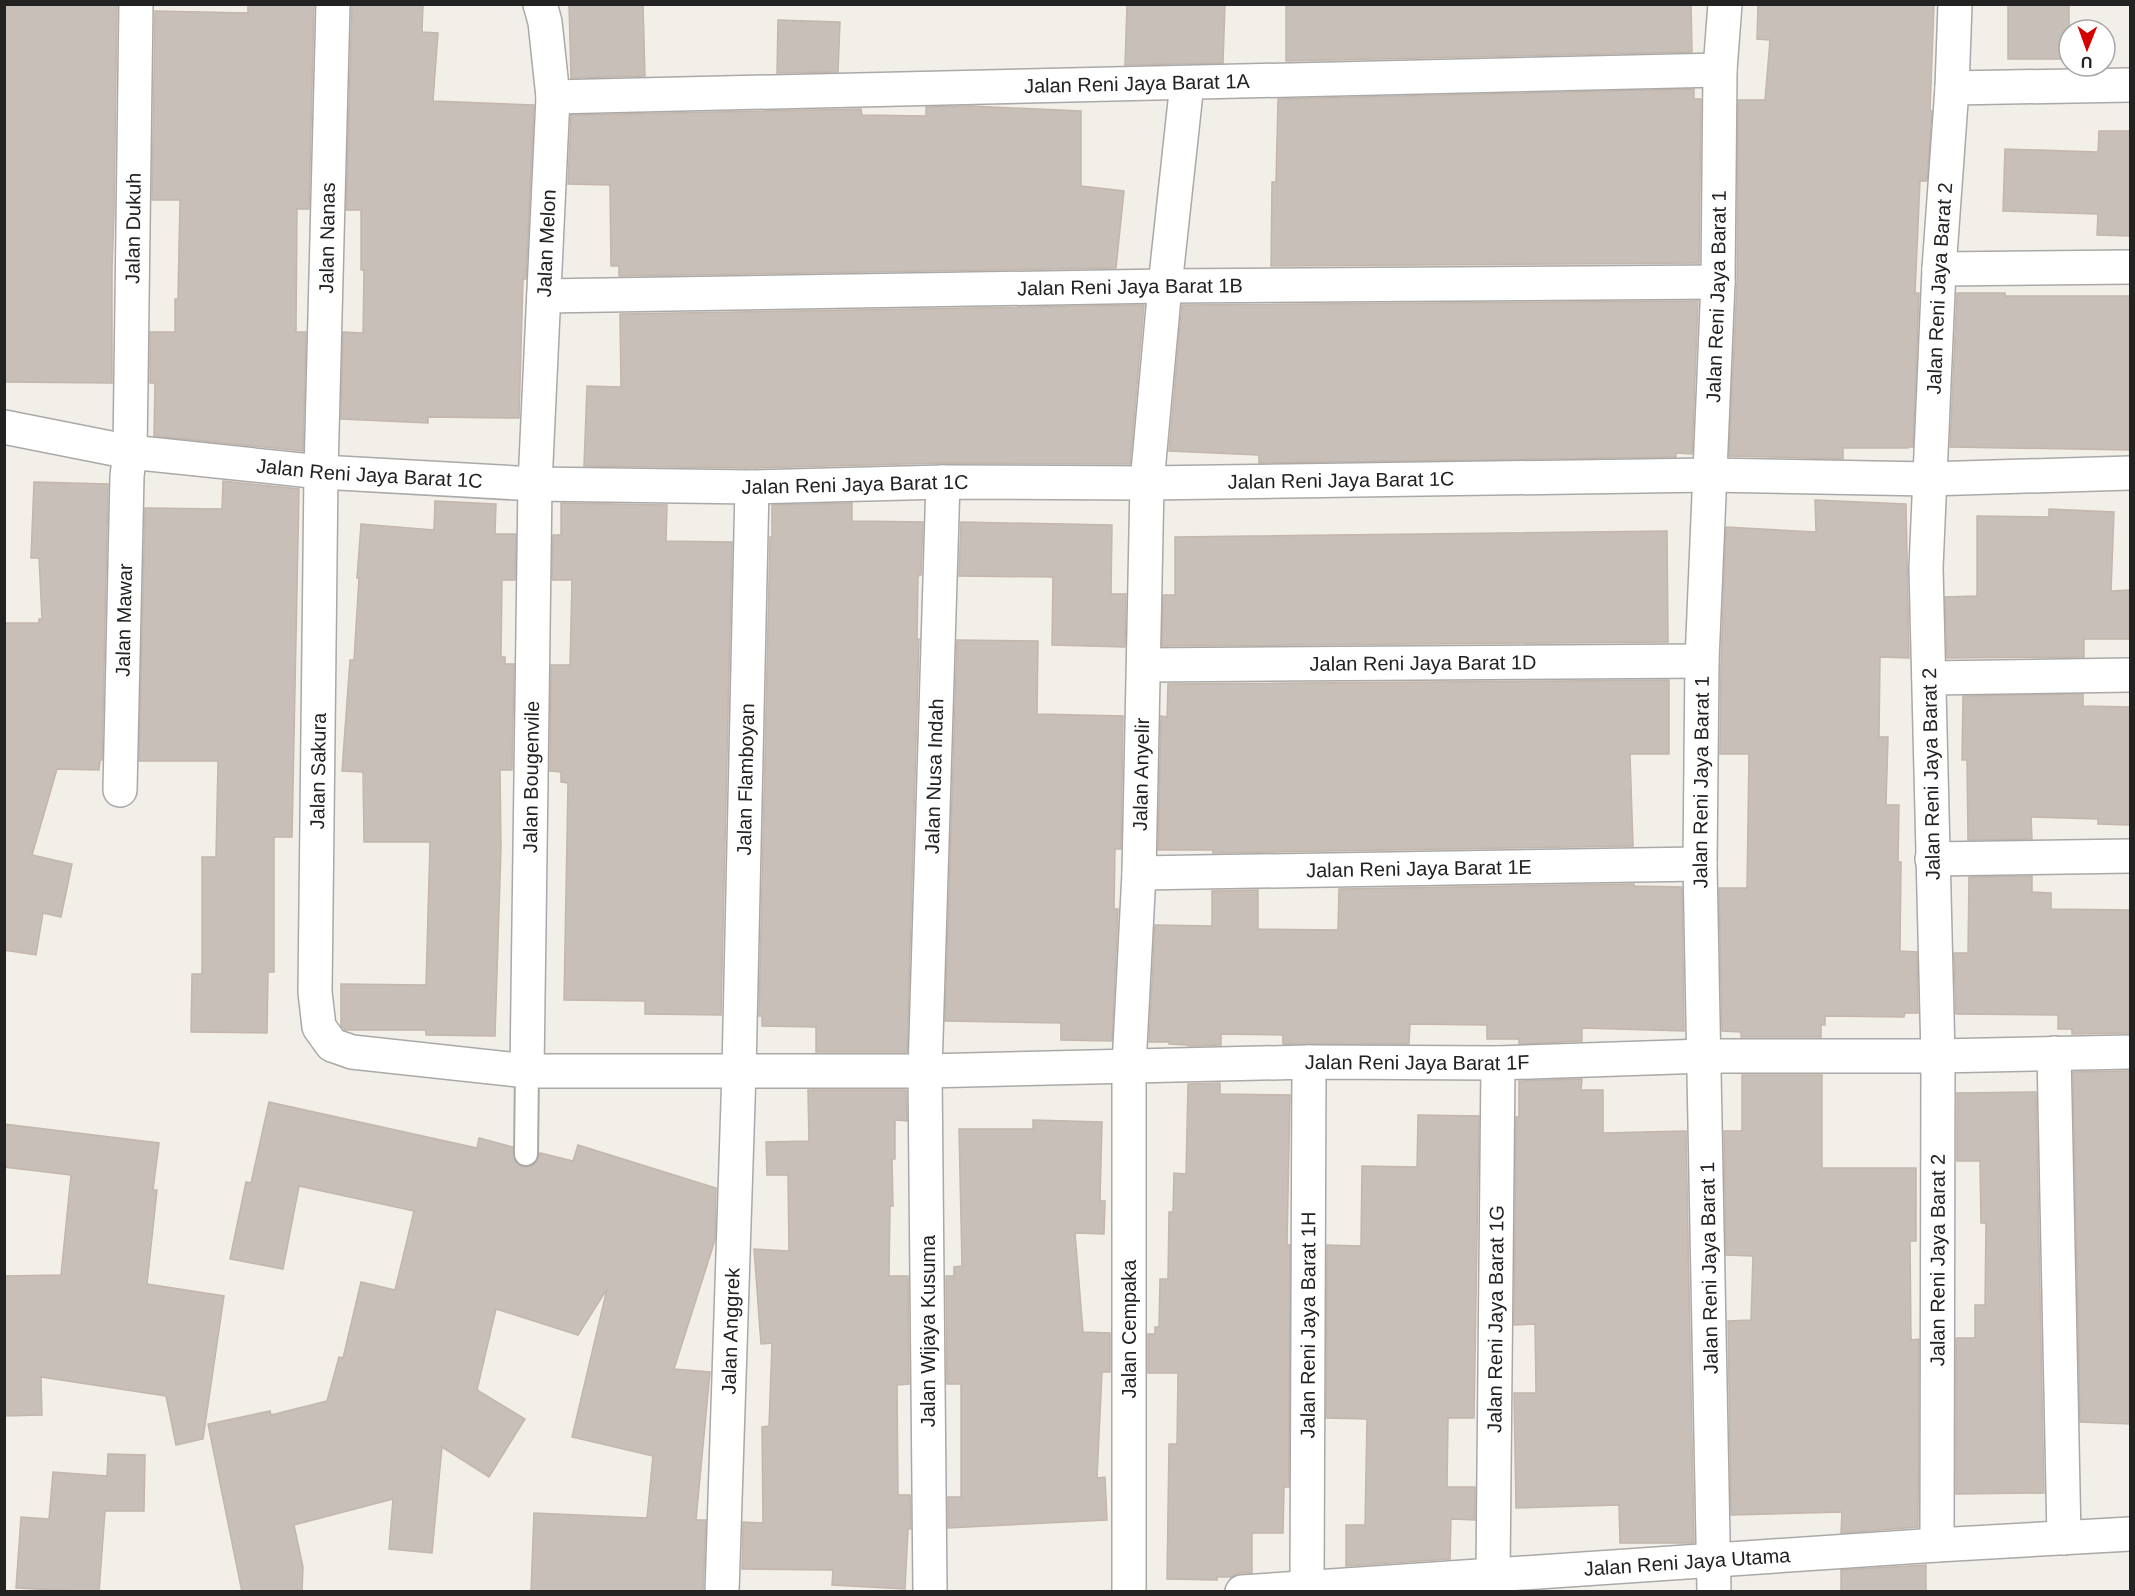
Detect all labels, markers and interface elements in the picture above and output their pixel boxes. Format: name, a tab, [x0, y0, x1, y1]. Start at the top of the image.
north arrow	[2057, 18, 2117, 78]
text: U	[2081, 54, 2093, 71]
street label: Jalan Reni Jaya Barat 1A	[1024, 70, 1251, 97]
street label: Jalan Dukuh	[121, 173, 145, 284]
street label: Jalan Nanas	[315, 182, 339, 294]
street label: Jalan Reni Jaya Barat 2	[1923, 182, 1956, 395]
street label: Jalan Melon	[533, 189, 560, 298]
street label: Jalan Reni Jaya Barat 1	[1702, 190, 1730, 403]
street label: Jalan Reni Jaya Barat 1B	[1017, 274, 1243, 299]
street label: Jalan Reni Jaya Barat 1C	[255, 454, 483, 492]
street label: Jalan Reni Jaya Barat 1C	[1227, 468, 1455, 493]
street label: Jalan Reni Jaya Barat 1C	[742, 471, 969, 498]
street label: Jalan Mawar	[112, 563, 136, 677]
street label: Jalan Reni Jaya Barat 1D	[1309, 651, 1537, 675]
street label: Jalan Reni Jaya Barat 2	[1918, 668, 1944, 880]
street label: Jalan Reni Jaya Barat 1	[1689, 676, 1713, 889]
street label: Jalan Nusa Indah	[921, 698, 947, 854]
street label: Jalan Bougenvile	[519, 701, 543, 853]
street label: Jalan Flamboyan	[733, 703, 758, 856]
street label: Jalan Sakura	[306, 712, 330, 830]
street label: Jalan Anyelir	[1129, 717, 1153, 831]
street label: Jalan Reni Jaya Barat 1E	[1306, 856, 1532, 881]
street label: Jalan Reni Jaya Barat 1F	[1305, 1051, 1530, 1074]
street label: Jalan Reni Jaya Barat 2	[1926, 1154, 1949, 1366]
street label: Jalan Reni Jaya Barat 1	[1696, 1162, 1722, 1374]
street label: Jalan Reni Jaya Barat 1G	[1483, 1205, 1508, 1433]
street label: Jalan Reni Jaya Barat 1H	[1297, 1212, 1319, 1438]
street label: Jalan Wijaya Kusuma	[917, 1234, 939, 1427]
street label: Jalan Cempaka	[1118, 1259, 1140, 1398]
street label: Jalan Anggrek	[717, 1266, 744, 1395]
street label: Jalan Reni Jaya Utama	[1583, 1544, 1792, 1580]

